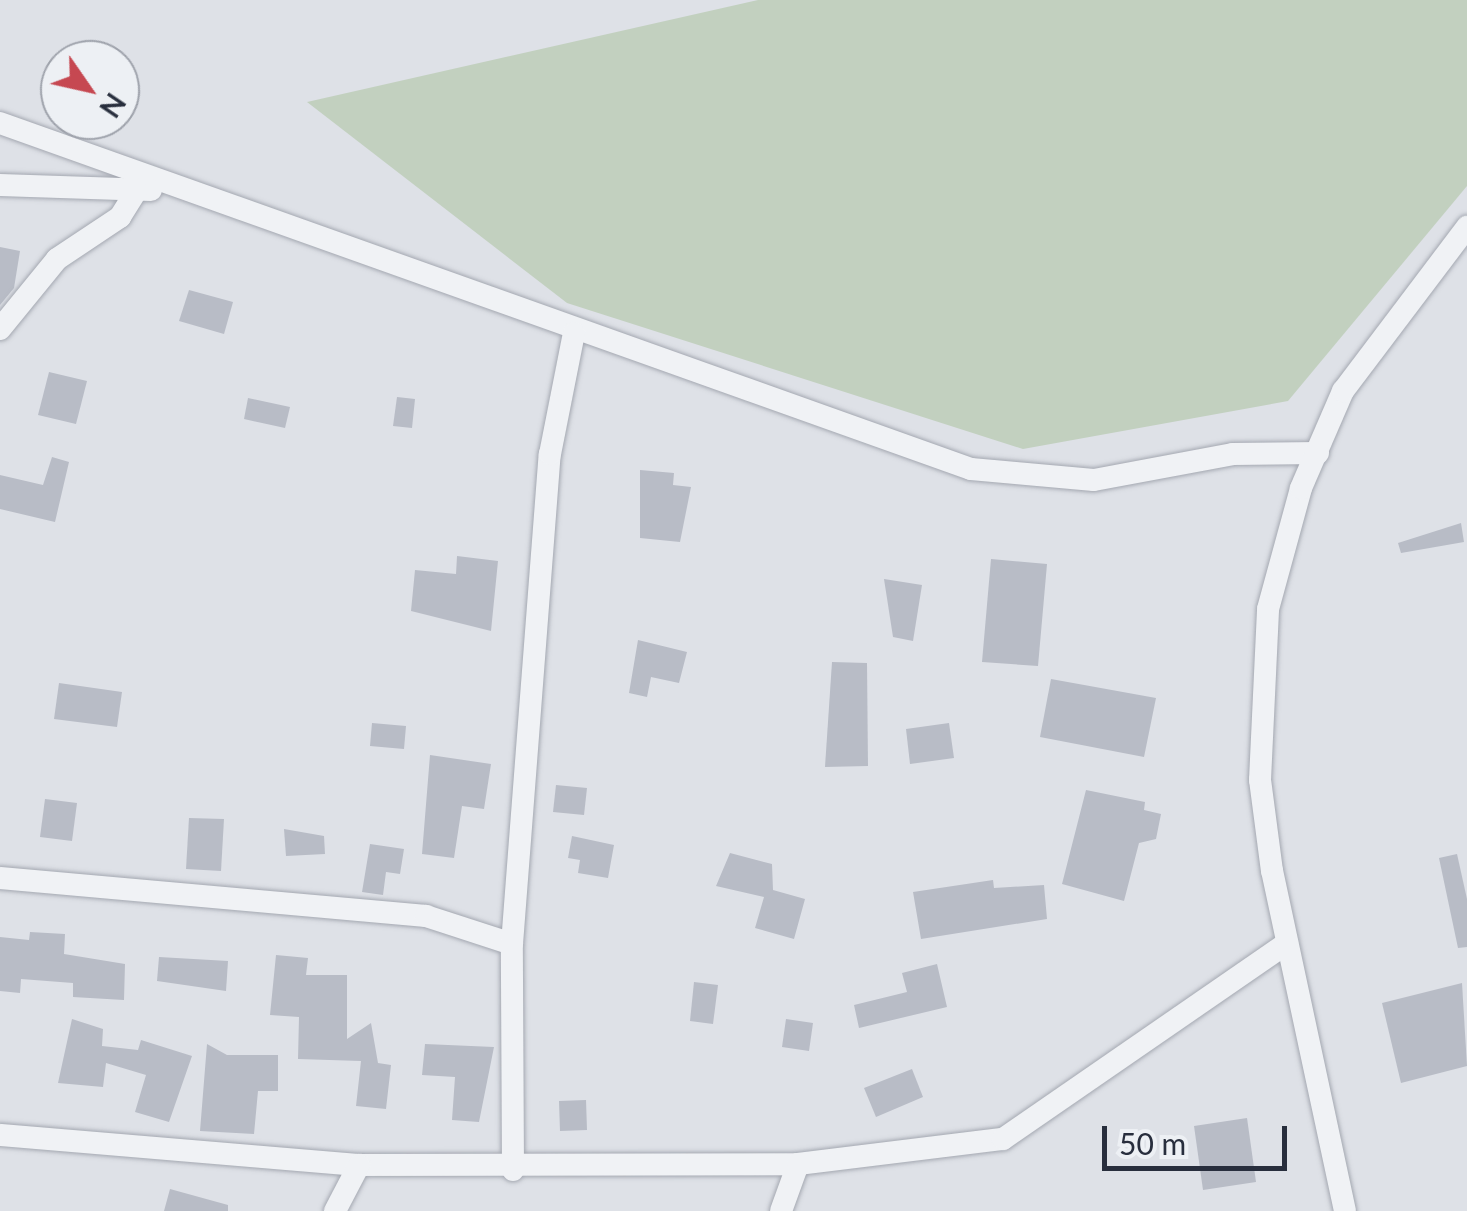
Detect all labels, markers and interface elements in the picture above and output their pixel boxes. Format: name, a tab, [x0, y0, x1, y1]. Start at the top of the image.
north arrow	[40, 40, 140, 140]
text: N	[93, 87, 133, 124]
scale bar	[1107, 1106, 1292, 1168]
text: 50 m	[1119, 1125, 1186, 1161]

